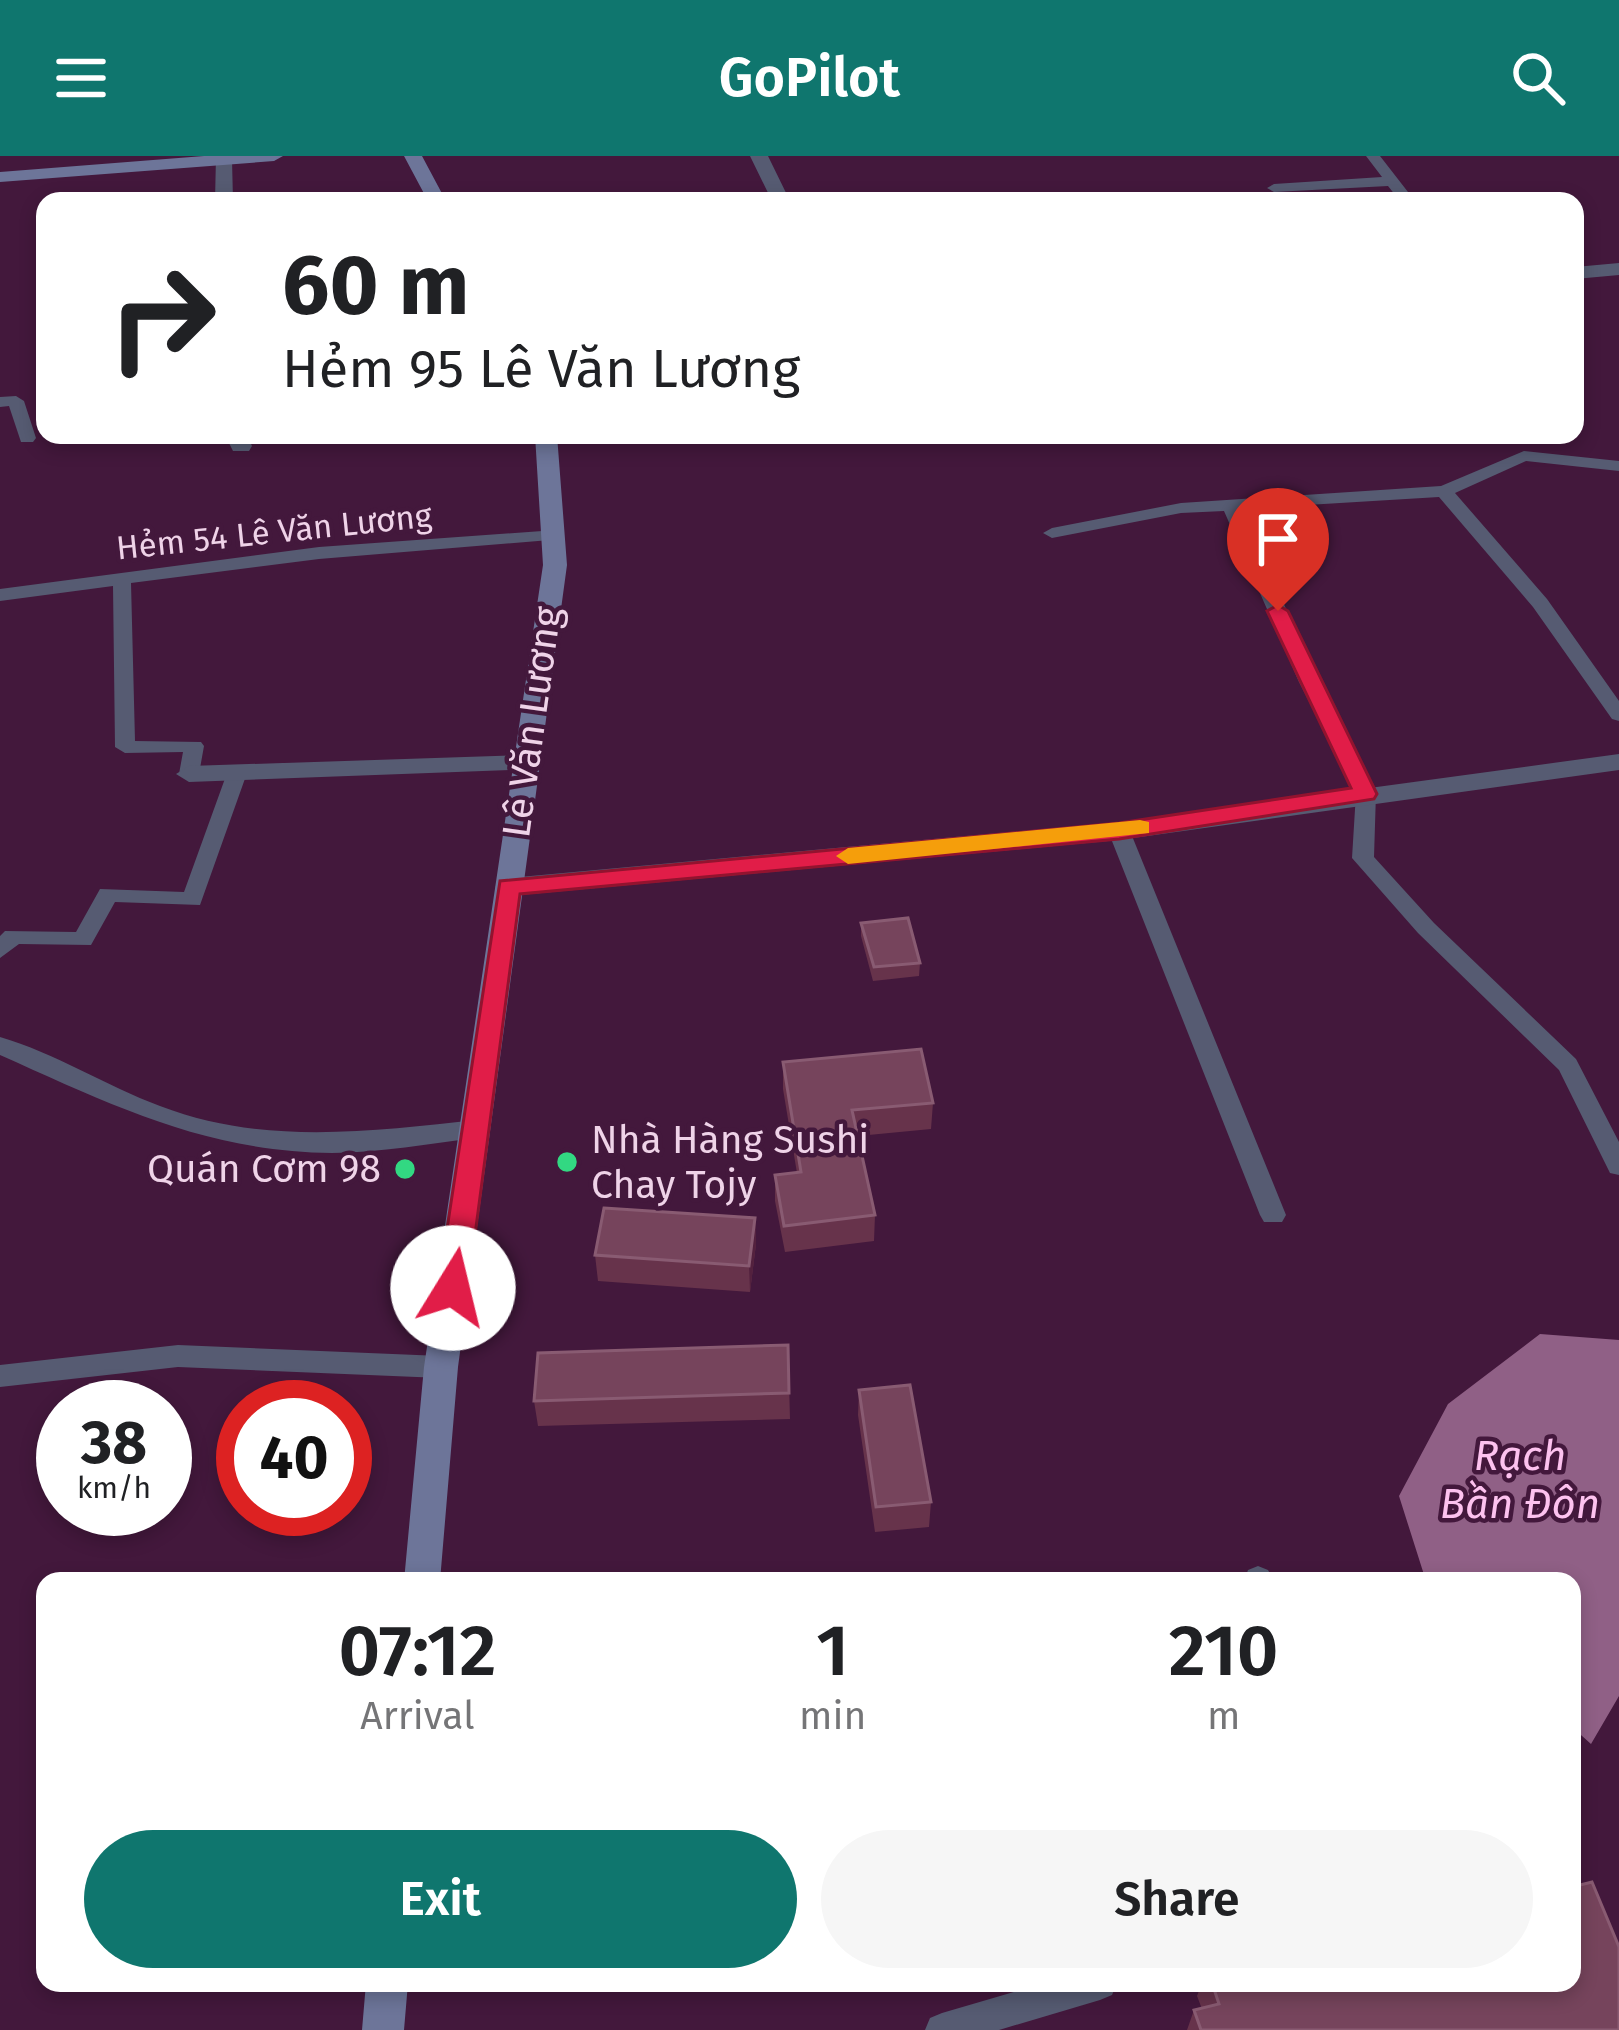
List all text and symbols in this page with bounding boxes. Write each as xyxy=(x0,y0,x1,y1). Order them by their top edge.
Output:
icon: menu xyxy=(48,45,114,111)
icon: search xyxy=(1505,45,1571,111)
text: GoPilot xyxy=(719,46,900,110)
text: 60 m xyxy=(282,235,469,336)
icon: right xyxy=(84,240,240,396)
text: Hẻm 95 Lê Văn Lương xyxy=(282,337,800,401)
pin xyxy=(1227,488,1329,611)
street label: Hẻm 54 Lê Văn Lương xyxy=(114,495,435,568)
icon: arrive xyxy=(1245,506,1311,572)
street label: Lê Văn Lương xyxy=(493,603,571,840)
place label: Nhà Hàng Sushi Chay Tojy xyxy=(591,1117,869,1208)
place label: Quán Cơm 98 xyxy=(147,1146,381,1192)
marker: Nhà Hàng Sushi Chay Tojy xyxy=(554,1149,580,1175)
marker: Quán Cơm 98 xyxy=(392,1156,418,1182)
position arrow xyxy=(390,1225,516,1351)
speed limit sign: 40 xyxy=(216,1380,372,1536)
text: 38 xyxy=(81,1407,147,1479)
water label: Rạch Bần Đôn xyxy=(1440,1431,1600,1529)
text: km/h xyxy=(77,1470,151,1506)
text: 07:12 xyxy=(339,1608,496,1694)
text: 1 xyxy=(816,1608,849,1694)
text: 210 xyxy=(1169,1608,1278,1694)
text: Arrival xyxy=(360,1693,475,1739)
text: min xyxy=(799,1693,866,1739)
text: m xyxy=(1207,1693,1240,1739)
button: Exit xyxy=(84,1830,797,1968)
button: Share xyxy=(821,1830,1533,1968)

